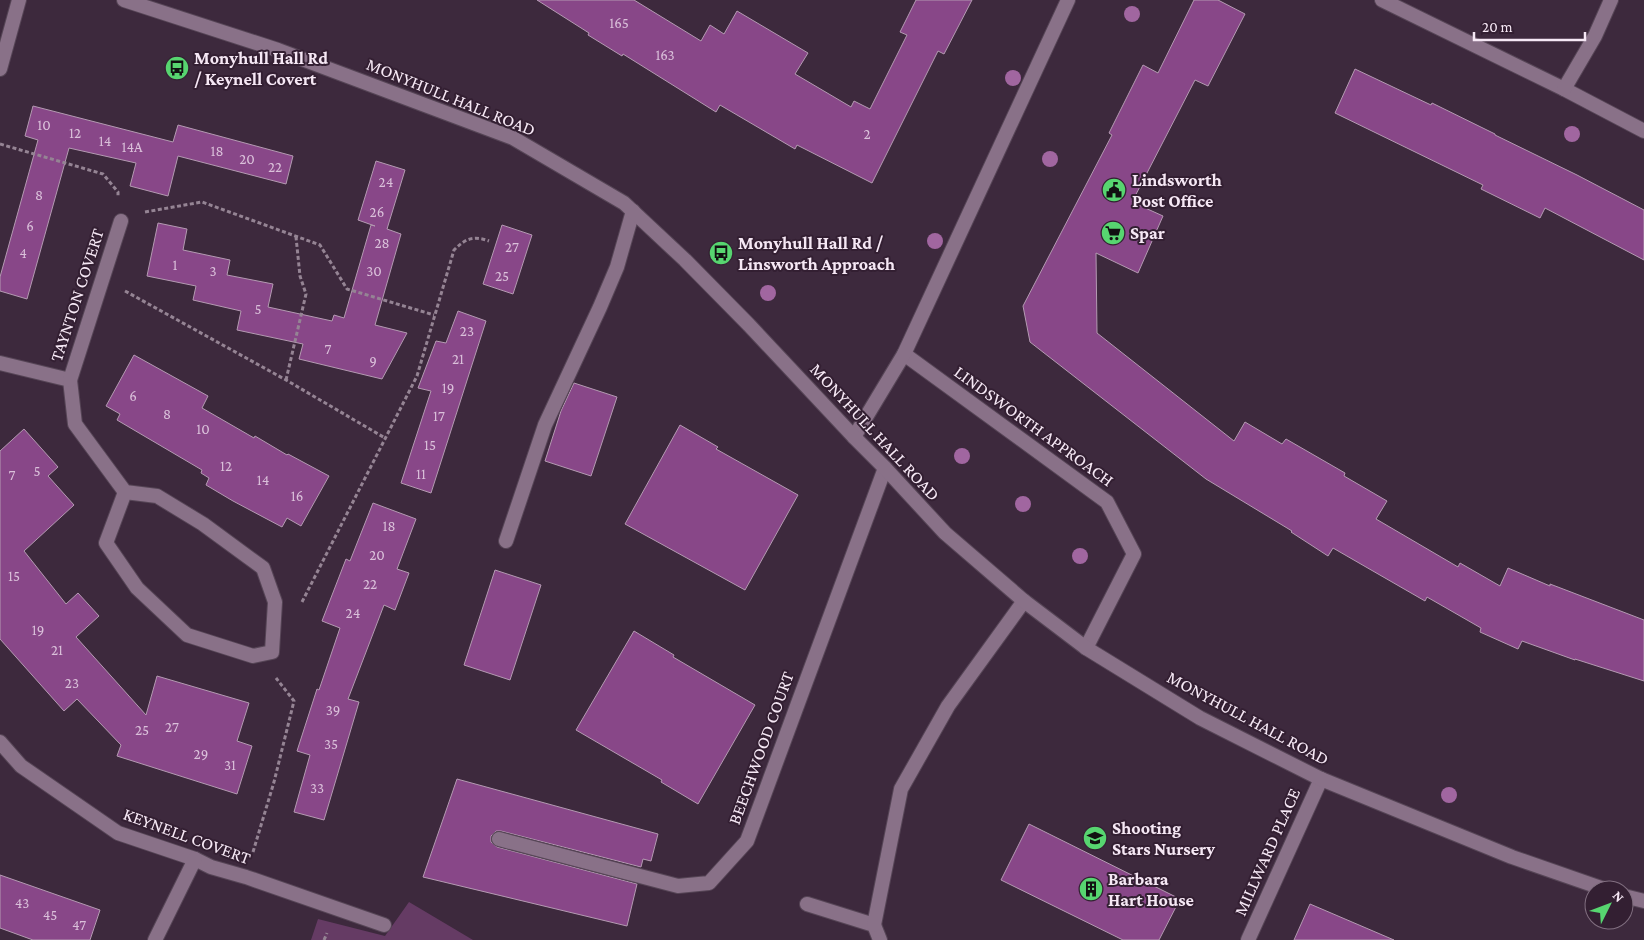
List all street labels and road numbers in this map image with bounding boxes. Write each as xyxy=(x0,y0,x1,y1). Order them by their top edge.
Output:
street label: MONYHULL HALL ROAD xyxy=(364,54,538,140)
street label: TAYNTON COVERT xyxy=(46,226,108,364)
street label: MONYHULL HALL ROAD xyxy=(806,359,944,505)
street label: LINDSWORTH APPROACH xyxy=(950,361,1118,491)
street label: MONYHULL HALL ROAD xyxy=(1164,667,1332,769)
street label: BEECHWOOD COURT xyxy=(724,669,798,827)
street label: MILLWARD PLACE xyxy=(1230,785,1304,919)
street label: KEYNELL COVERT xyxy=(121,804,254,868)

